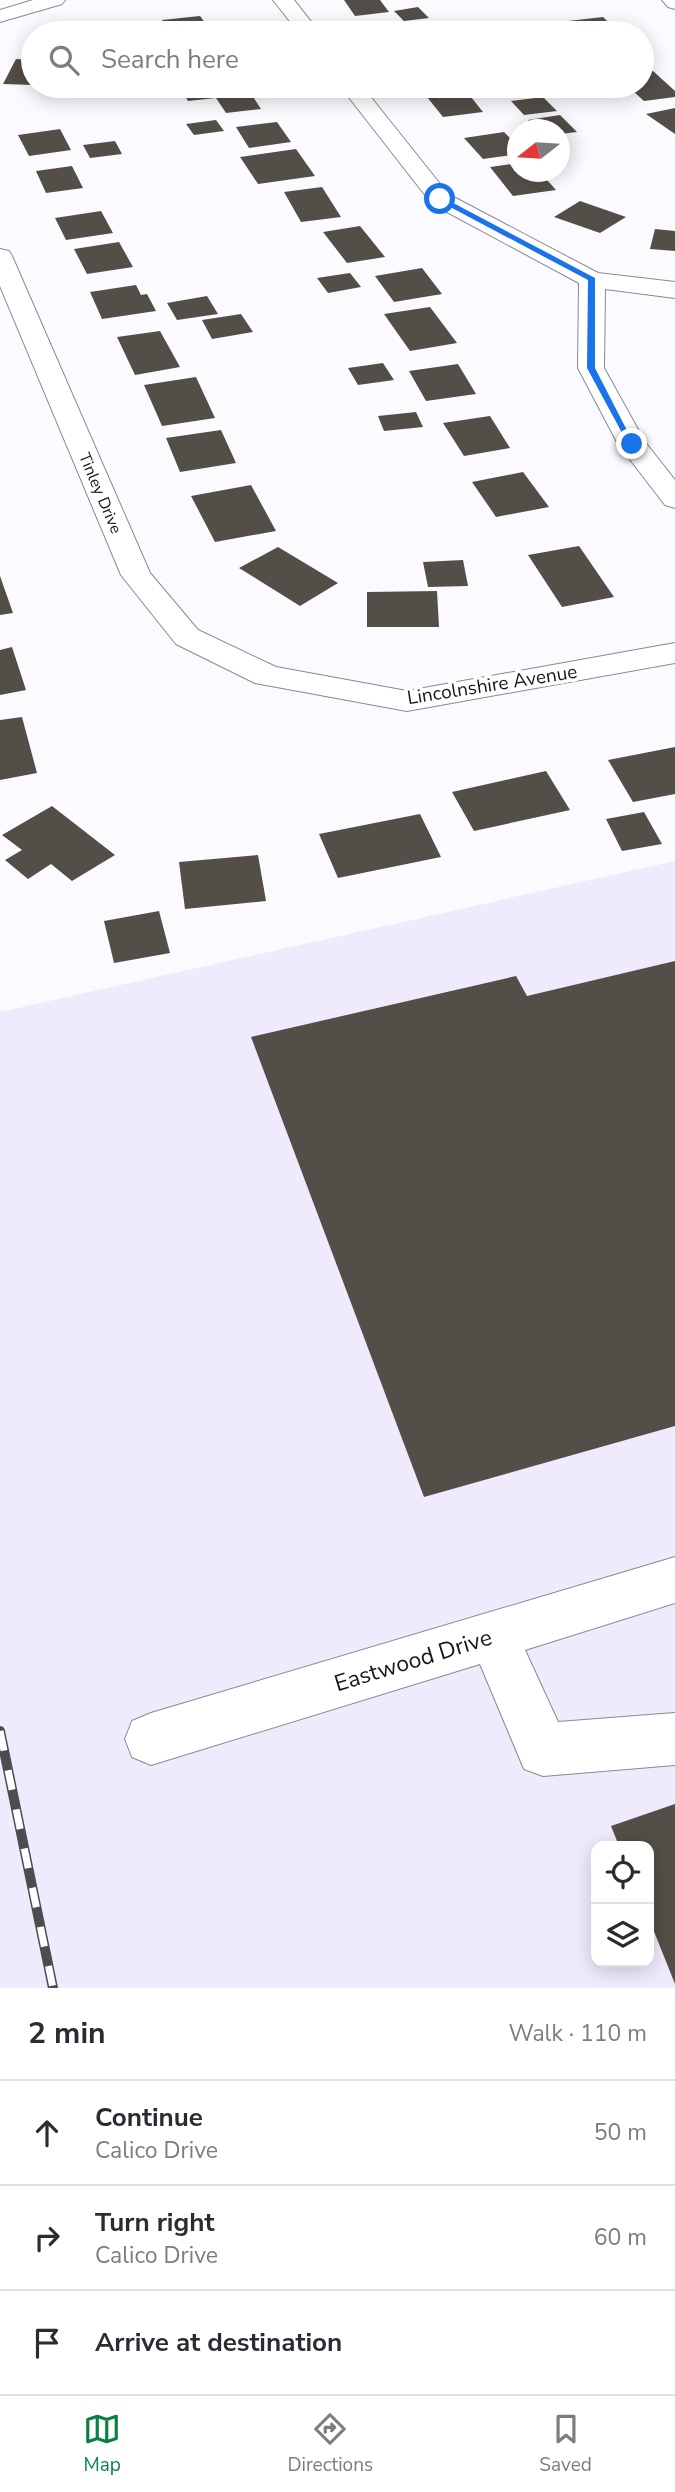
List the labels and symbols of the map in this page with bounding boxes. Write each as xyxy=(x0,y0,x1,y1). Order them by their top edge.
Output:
north arrow xyxy=(507,119,570,182)
route start xyxy=(424,183,455,214)
route end xyxy=(616,428,647,459)
street label: Tinley Drive xyxy=(73,450,127,537)
street label: Lincolnshire Avenue xyxy=(405,659,579,711)
street label: Eastwood Drive xyxy=(331,1622,496,1699)

